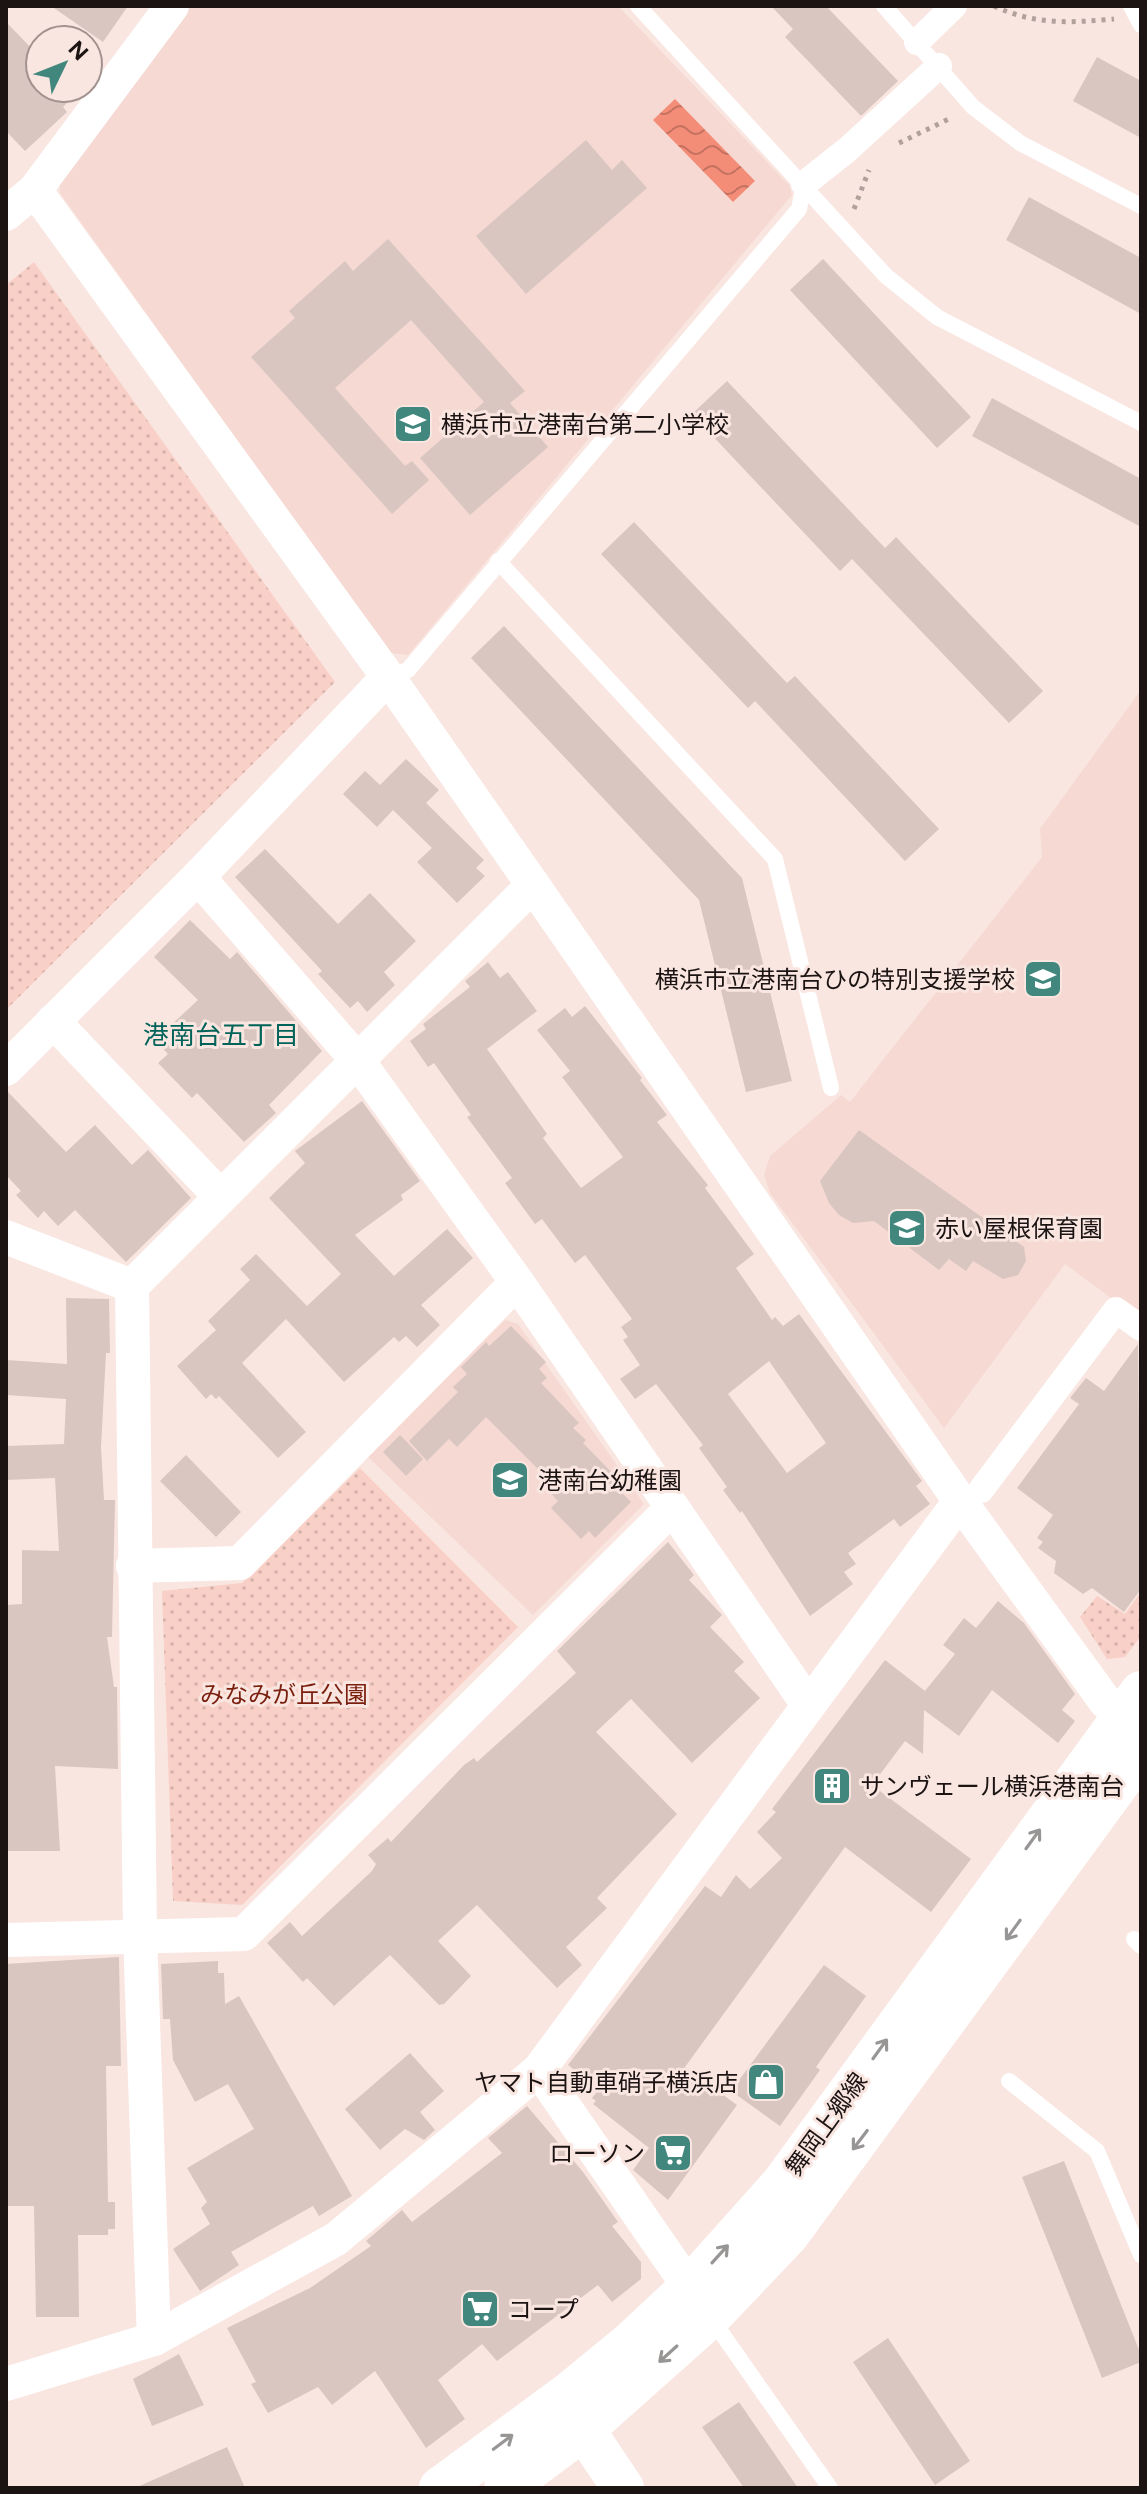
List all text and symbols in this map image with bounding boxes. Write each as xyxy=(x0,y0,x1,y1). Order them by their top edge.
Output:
north arrow xyxy=(24,24,104,104)
text: N xyxy=(63,35,94,66)
school or university icon: 横浜市立港南台第二小学校 xyxy=(392,403,434,445)
place label: 横浜市立港南台第二小学校 xyxy=(441,410,729,439)
school or university icon: 横浜市立港南台ひの特別支援学校 xyxy=(1022,958,1064,1000)
place label: 横浜市立港南台ひの特別支援学校 xyxy=(655,965,1015,994)
district label: 港南台五丁目 xyxy=(143,1019,299,1051)
school or university icon: 赤い屋根保育園 xyxy=(886,1207,928,1249)
place label: 赤い屋根保育園 xyxy=(935,1214,1103,1243)
school or university icon: 港南台幼稚園 xyxy=(489,1459,531,1501)
place label: 港南台幼稚園 xyxy=(538,1466,682,1495)
park label: みなみが丘公園 xyxy=(200,1680,368,1709)
building icon: サンヴェール横浜港南台 xyxy=(811,1765,853,1807)
place label: サンヴェール横浜港南台 xyxy=(860,1772,1124,1801)
one-way arrow xyxy=(1025,1829,1041,1851)
one-way arrow xyxy=(1005,1918,1021,1940)
one-way arrow xyxy=(872,2039,888,2061)
shop icon: ヤマト自動車硝子横浜店 xyxy=(745,2061,787,2103)
street label: 舞岡上郷線 xyxy=(779,2067,873,2181)
place label: ヤマト自動車硝子横浜店 xyxy=(474,2068,738,2097)
one-way arrow xyxy=(851,2129,868,2150)
supermarket icon: ローソン xyxy=(652,2132,694,2174)
place label: ローソン xyxy=(549,2139,645,2168)
one-way arrow xyxy=(710,2244,728,2264)
supermarket icon: コープ xyxy=(459,2288,501,2330)
place label: コープ xyxy=(508,2295,579,2324)
one-way arrow xyxy=(659,2345,679,2363)
one-way arrow xyxy=(492,2434,513,2451)

